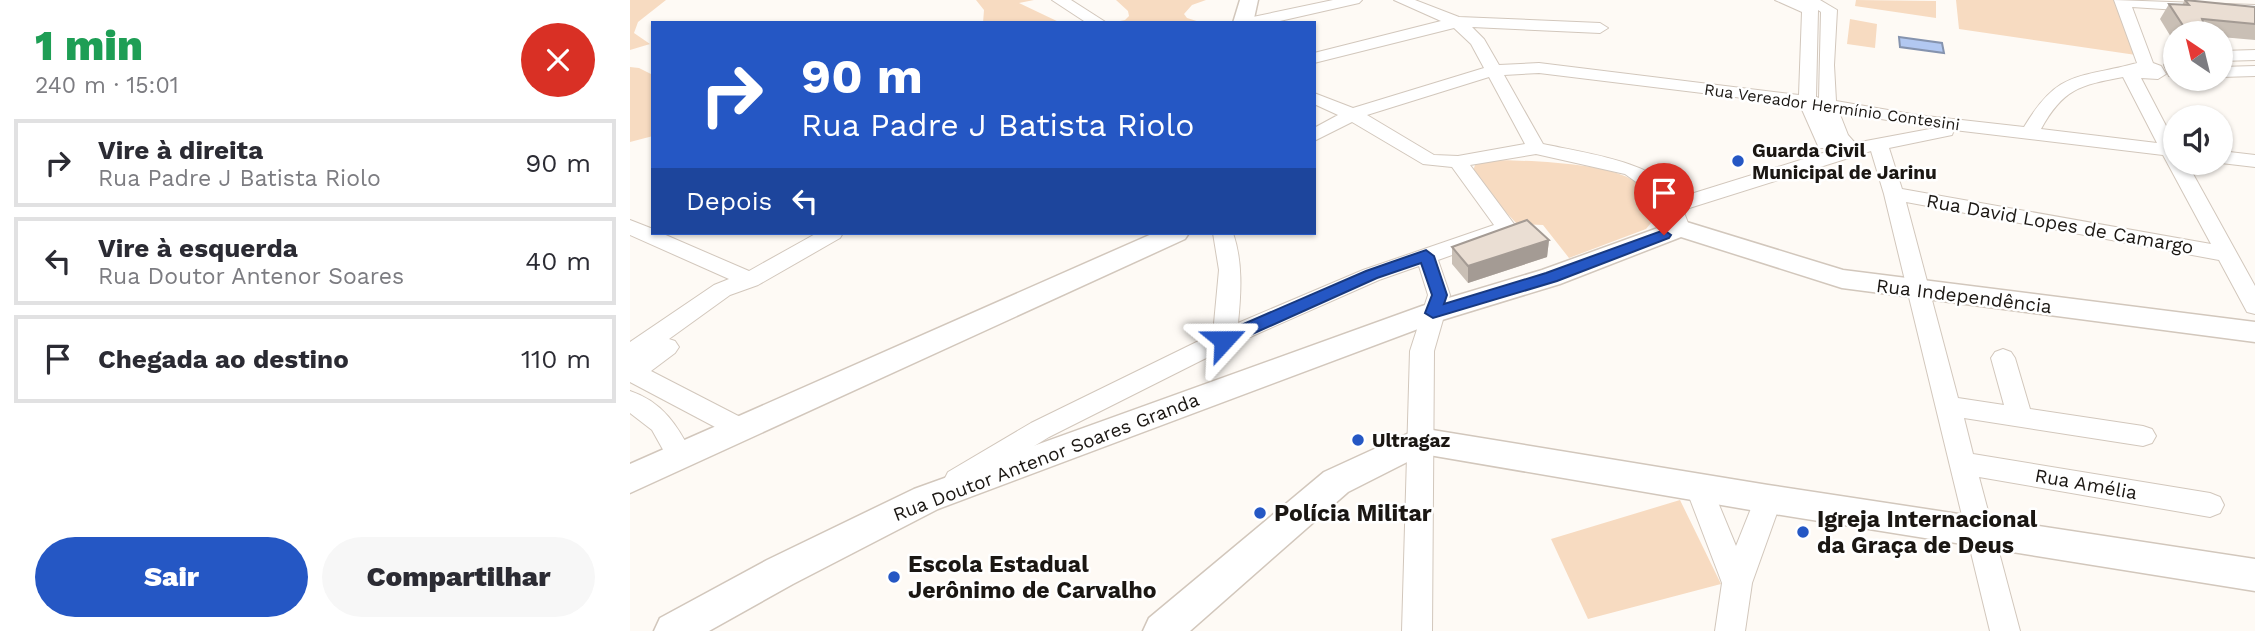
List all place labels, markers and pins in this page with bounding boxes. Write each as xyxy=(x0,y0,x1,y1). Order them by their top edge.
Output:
place label: Guarda Civil Municipal de Jarinu xyxy=(1752,139,1937,184)
marker: Guarda Civil Municipal de Jarinu xyxy=(1730,153,1746,169)
pin xyxy=(1634,163,1694,235)
place label: Ultragaz xyxy=(1372,429,1450,452)
marker: Ultragaz xyxy=(1350,432,1366,448)
place label: Polícia Militar xyxy=(1274,500,1432,527)
marker: Polícia Militar xyxy=(1252,505,1268,521)
place label: Igreja Internacional da Graça de Deus xyxy=(1817,506,2038,559)
marker: Igreja Internacional da Graça de Deus xyxy=(1795,524,1811,540)
place label: Escola Estadual Jerônimo de Carvalho xyxy=(908,551,1157,604)
marker: Escola Estadual Jerônimo de Carvalho xyxy=(886,569,902,585)

